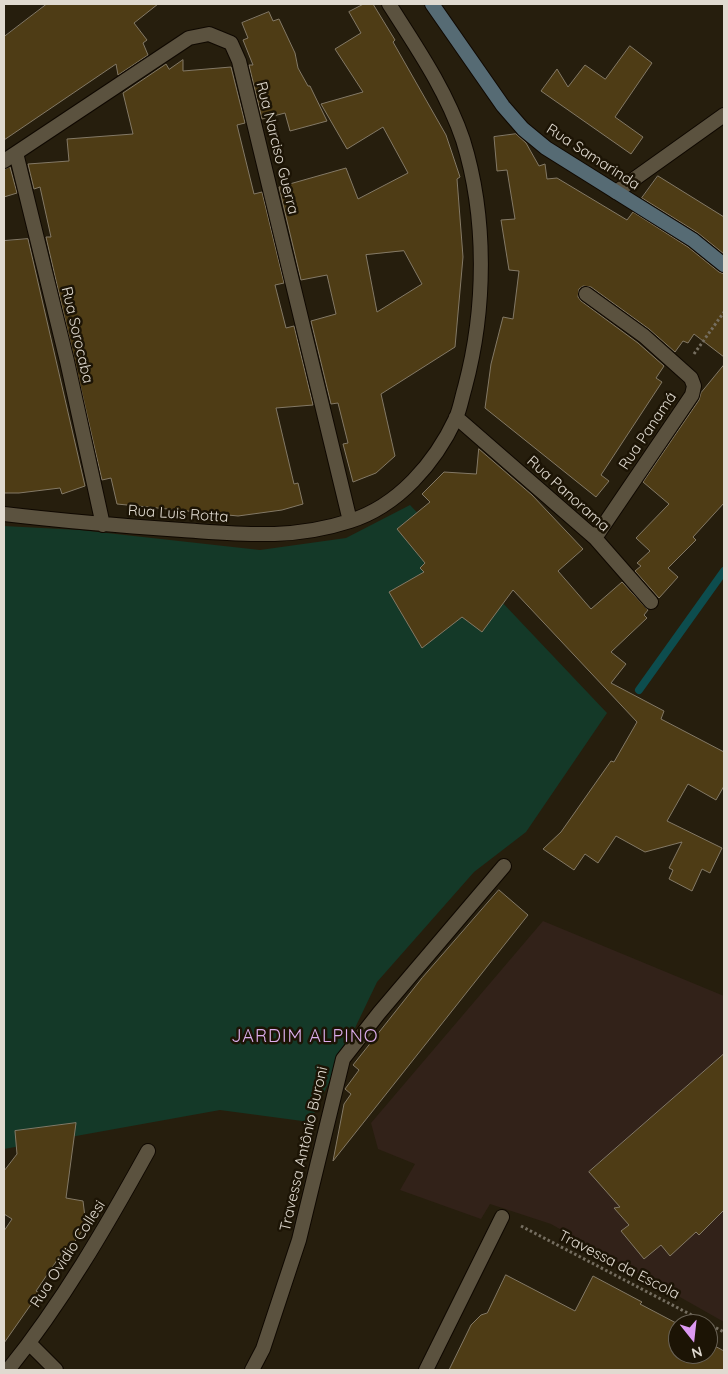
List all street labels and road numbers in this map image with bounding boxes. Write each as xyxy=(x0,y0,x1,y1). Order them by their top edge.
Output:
street label: Rua Narciso Guerra xyxy=(252,80,302,216)
street label: Rua Samarinda xyxy=(543,120,643,194)
street label: Rua Sorocaba xyxy=(57,285,97,385)
street label: Rua Panamá xyxy=(615,389,681,473)
street label: Rua Panorama xyxy=(523,452,613,536)
street label: Rua Luis Rotta xyxy=(127,502,229,526)
street label: Travessa Antônio Buroni xyxy=(276,1065,332,1233)
street label: Rua Ovidio Collesi xyxy=(27,1197,109,1311)
street label: Travessa da Escola xyxy=(555,1227,683,1303)

